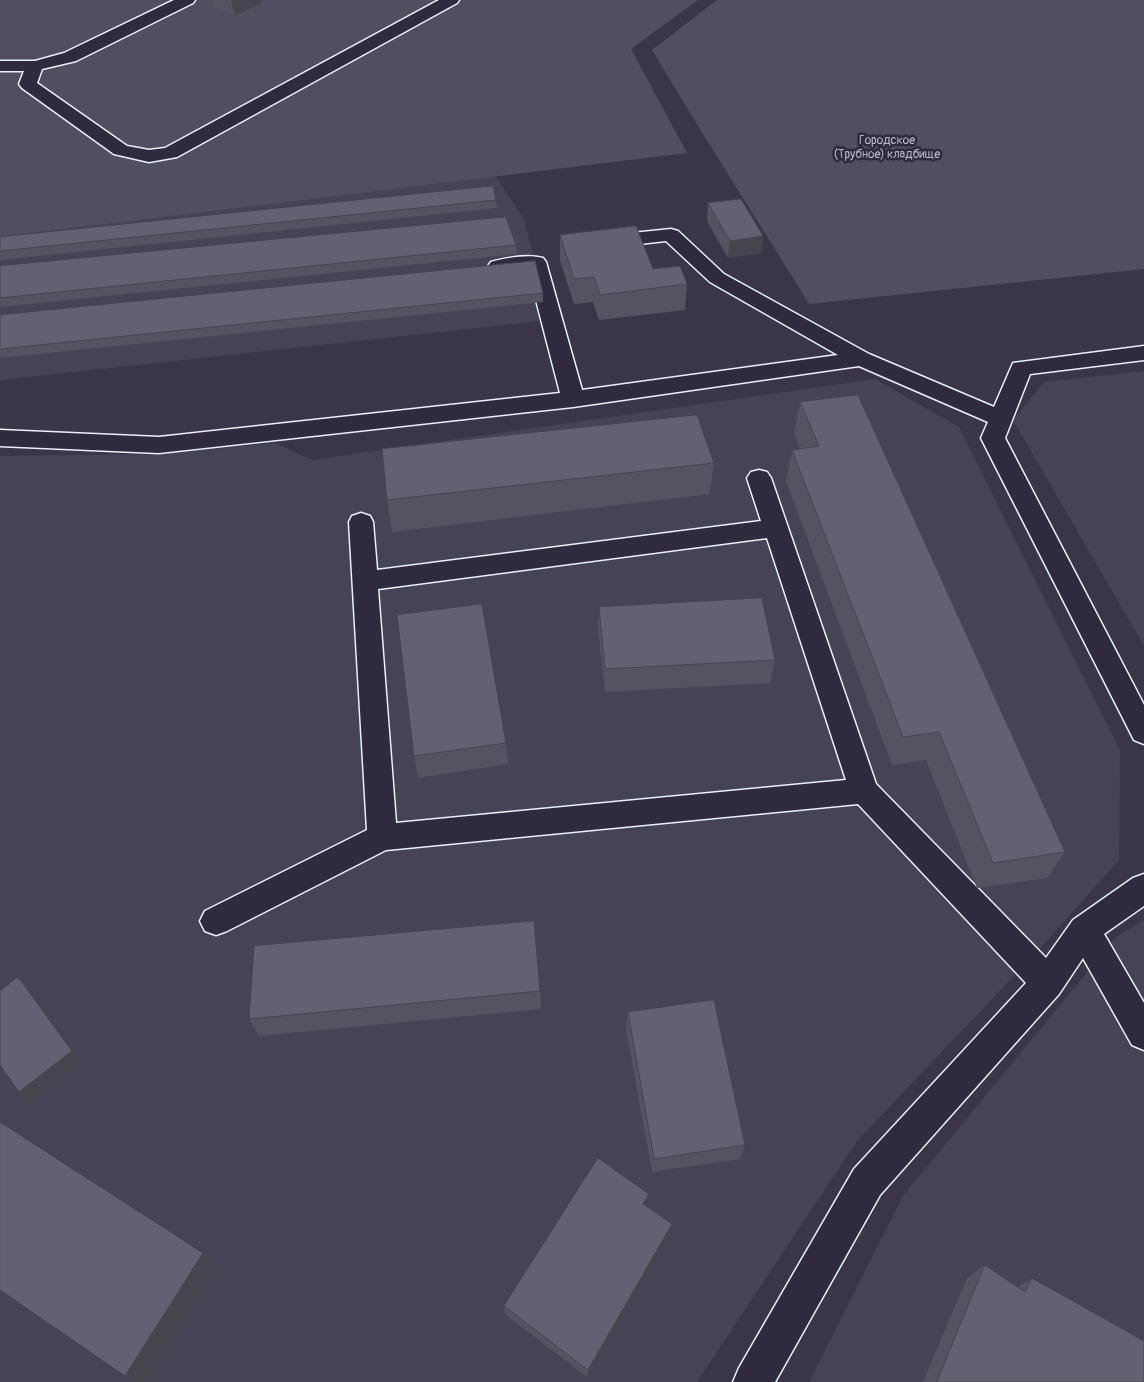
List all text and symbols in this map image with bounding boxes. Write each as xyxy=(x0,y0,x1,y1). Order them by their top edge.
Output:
park label: Городское (Трубное) кладбище xyxy=(834,134,940,162)

